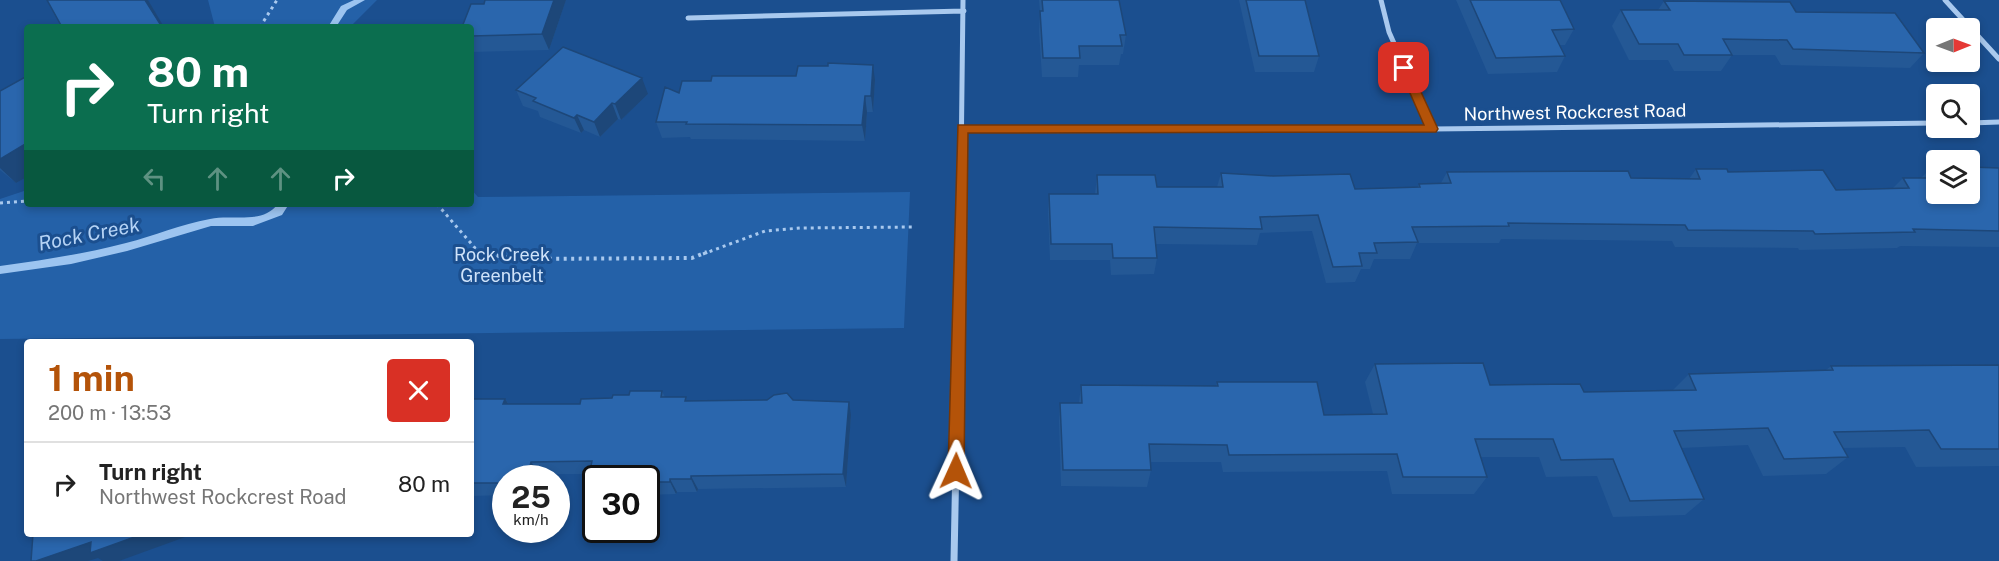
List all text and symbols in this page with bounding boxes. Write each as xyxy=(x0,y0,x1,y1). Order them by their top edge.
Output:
north arrow xyxy=(1926,18,1980,72)
map controls xyxy=(1926,18,1980,204)
pin xyxy=(1378,42,1429,93)
text: 80 m xyxy=(147,47,249,96)
icon: right xyxy=(48,48,126,126)
icon: arrive xyxy=(1387,51,1420,84)
button: search xyxy=(1926,84,1980,138)
text: Turn right xyxy=(147,97,270,129)
street label: Northwest Rockcrest Road xyxy=(1463,100,1687,124)
button: layers xyxy=(1926,150,1980,204)
icon: left xyxy=(138,162,171,195)
icon: ahead xyxy=(201,162,234,195)
icon: ahead xyxy=(264,162,297,195)
icon: right xyxy=(327,162,360,195)
water label: Rock Creek xyxy=(36,212,142,256)
park label: Rock Creek Greenbelt xyxy=(454,244,550,286)
text: 1 min xyxy=(48,357,135,399)
button: close xyxy=(387,359,450,422)
text: 200 m · 13:53 xyxy=(48,401,171,425)
position arrow xyxy=(924,439,988,503)
text: Turn right xyxy=(99,459,202,485)
speed limit sign: 30 xyxy=(582,465,660,543)
icon: right xyxy=(48,468,81,501)
text: 80 m xyxy=(398,471,450,497)
text: 25 xyxy=(511,479,551,515)
text: Northwest Rockcrest Road xyxy=(99,485,347,509)
text: km/h xyxy=(513,511,549,528)

